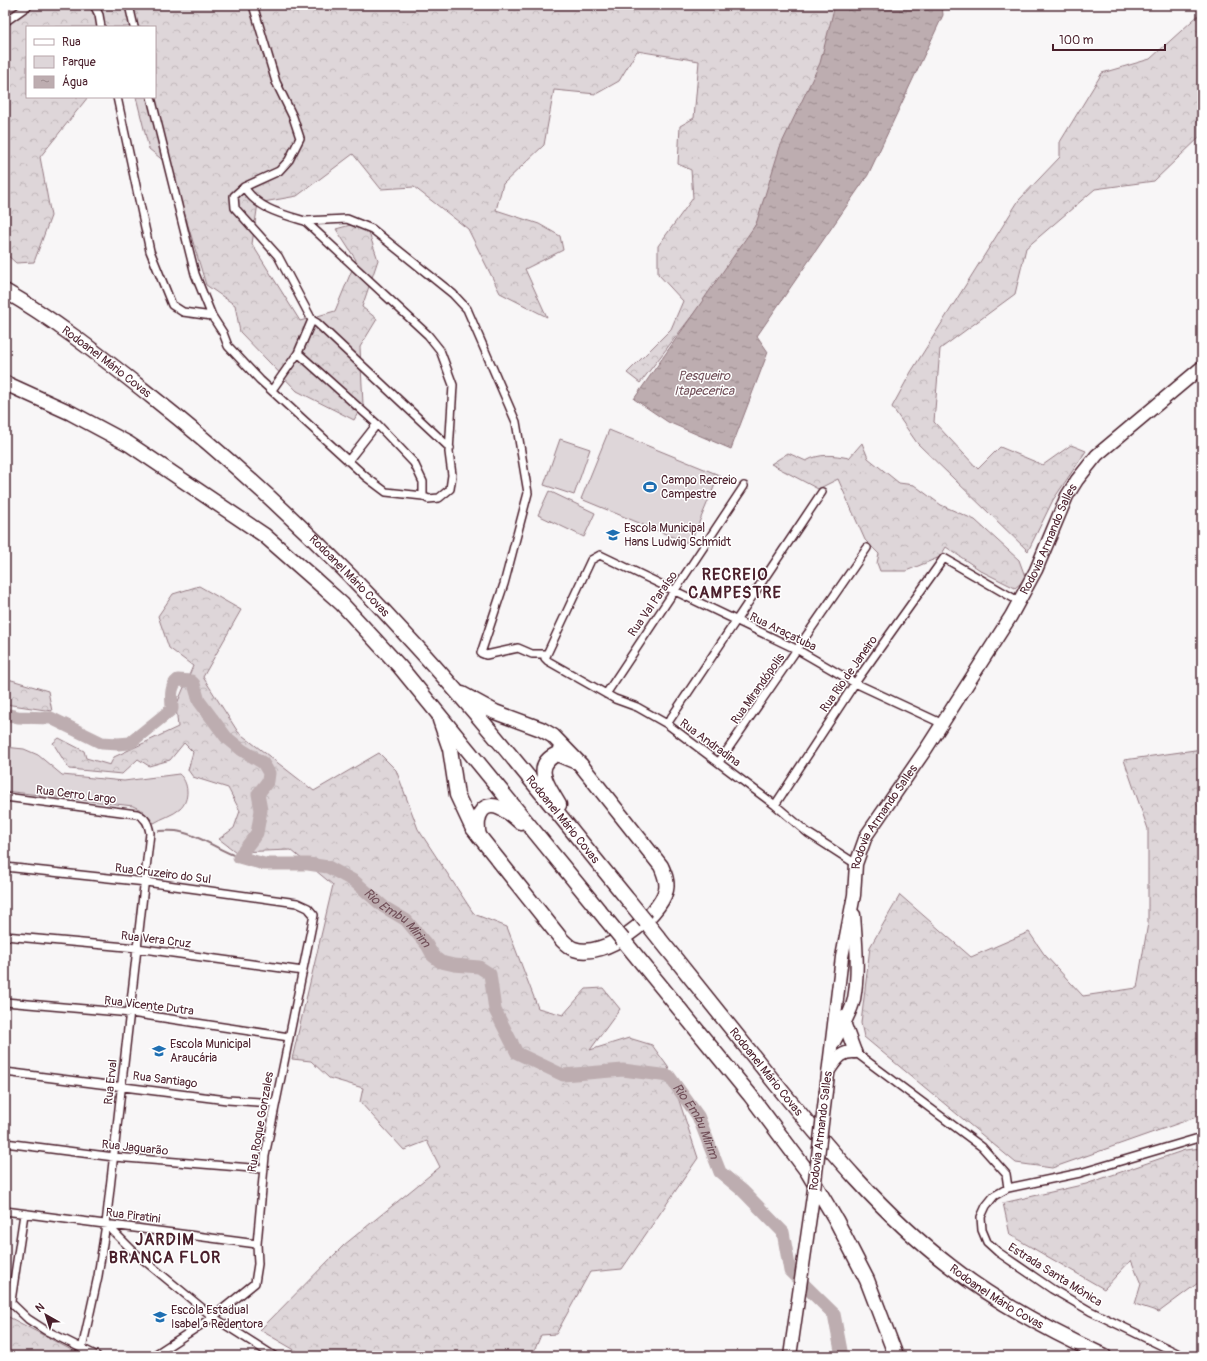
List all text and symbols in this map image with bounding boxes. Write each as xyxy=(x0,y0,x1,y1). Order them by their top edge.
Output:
legend xyxy=(26,26,156,98)
scale bar xyxy=(1053,26,1165,52)
text: 100 m xyxy=(1059,33,1094,48)
text: Rua xyxy=(62,35,81,50)
text: Parque xyxy=(62,55,96,70)
text: Água xyxy=(62,74,88,90)
street label: Rodoanel Mário Covas xyxy=(59,323,155,401)
water label: Pesqueiro Itapecerica xyxy=(674,368,735,399)
place label: Campo Recreio Campestre xyxy=(661,473,737,502)
sports icon: Campo Recreio Campestre xyxy=(642,479,658,495)
street label: Rodovia Armando Salles xyxy=(1017,480,1081,597)
place label: Escola Municipal Hans Ludwig Schmidt xyxy=(624,521,731,550)
school or university icon: Escola Municipal Hans Ludwig Schmidt xyxy=(605,527,621,543)
street label: Rodoanel Mário Covas xyxy=(306,532,393,620)
district label: RECREIO CAMPESTRE xyxy=(688,565,782,603)
street label: Rua Val Paraíso xyxy=(625,568,681,639)
street label: Rua Araçatuba xyxy=(747,609,819,655)
street label: Rua Rio de Janeiro xyxy=(817,632,881,715)
street label: Rua Mirandópolis xyxy=(728,650,788,727)
street label: Rua Andradina xyxy=(677,716,744,770)
street label: Rodovia Armando Salles xyxy=(848,761,921,870)
street label: Rodoanel Mário Covas xyxy=(523,772,603,867)
street label: Rua Cerro Largo xyxy=(35,783,118,807)
street label: Rua Cruzeiro do Sul xyxy=(114,861,212,887)
water label: Rio Embu Mirim xyxy=(360,885,435,952)
street label: Rua Vera Cruz xyxy=(120,928,192,952)
street label: Rua Vicente Dutra xyxy=(103,993,195,1019)
street label: Rodoanel Mário Covas xyxy=(726,1025,807,1119)
place label: Escola Municipal Araucária xyxy=(170,1037,251,1066)
school or university icon: Escola Municipal Araucária xyxy=(151,1043,167,1059)
street label: Rua Erval xyxy=(101,1058,121,1105)
street label: Rua Santiago xyxy=(132,1069,199,1091)
street label: Rua Roque Gonzales xyxy=(245,1070,277,1173)
street label: Rodovia Armando Salles xyxy=(806,1070,836,1192)
water label: Rio Embu Mirim xyxy=(669,1080,723,1163)
street label: Rua Jaguarão xyxy=(101,1137,170,1159)
street label: Rua Piratini xyxy=(105,1205,161,1227)
district label: JARDIM BRANCA FLOR xyxy=(109,1230,221,1268)
street label: Estrada Santa Mônica xyxy=(1005,1240,1105,1310)
street label: Rodoanel Mário Covas xyxy=(947,1261,1047,1333)
north arrow xyxy=(26,1295,66,1335)
text: N xyxy=(33,1300,47,1315)
place label: Escola Estadual Isabel a Redentora xyxy=(171,1303,264,1332)
school or university icon: Escola Estadual Isabel a Redentora xyxy=(152,1309,168,1325)

